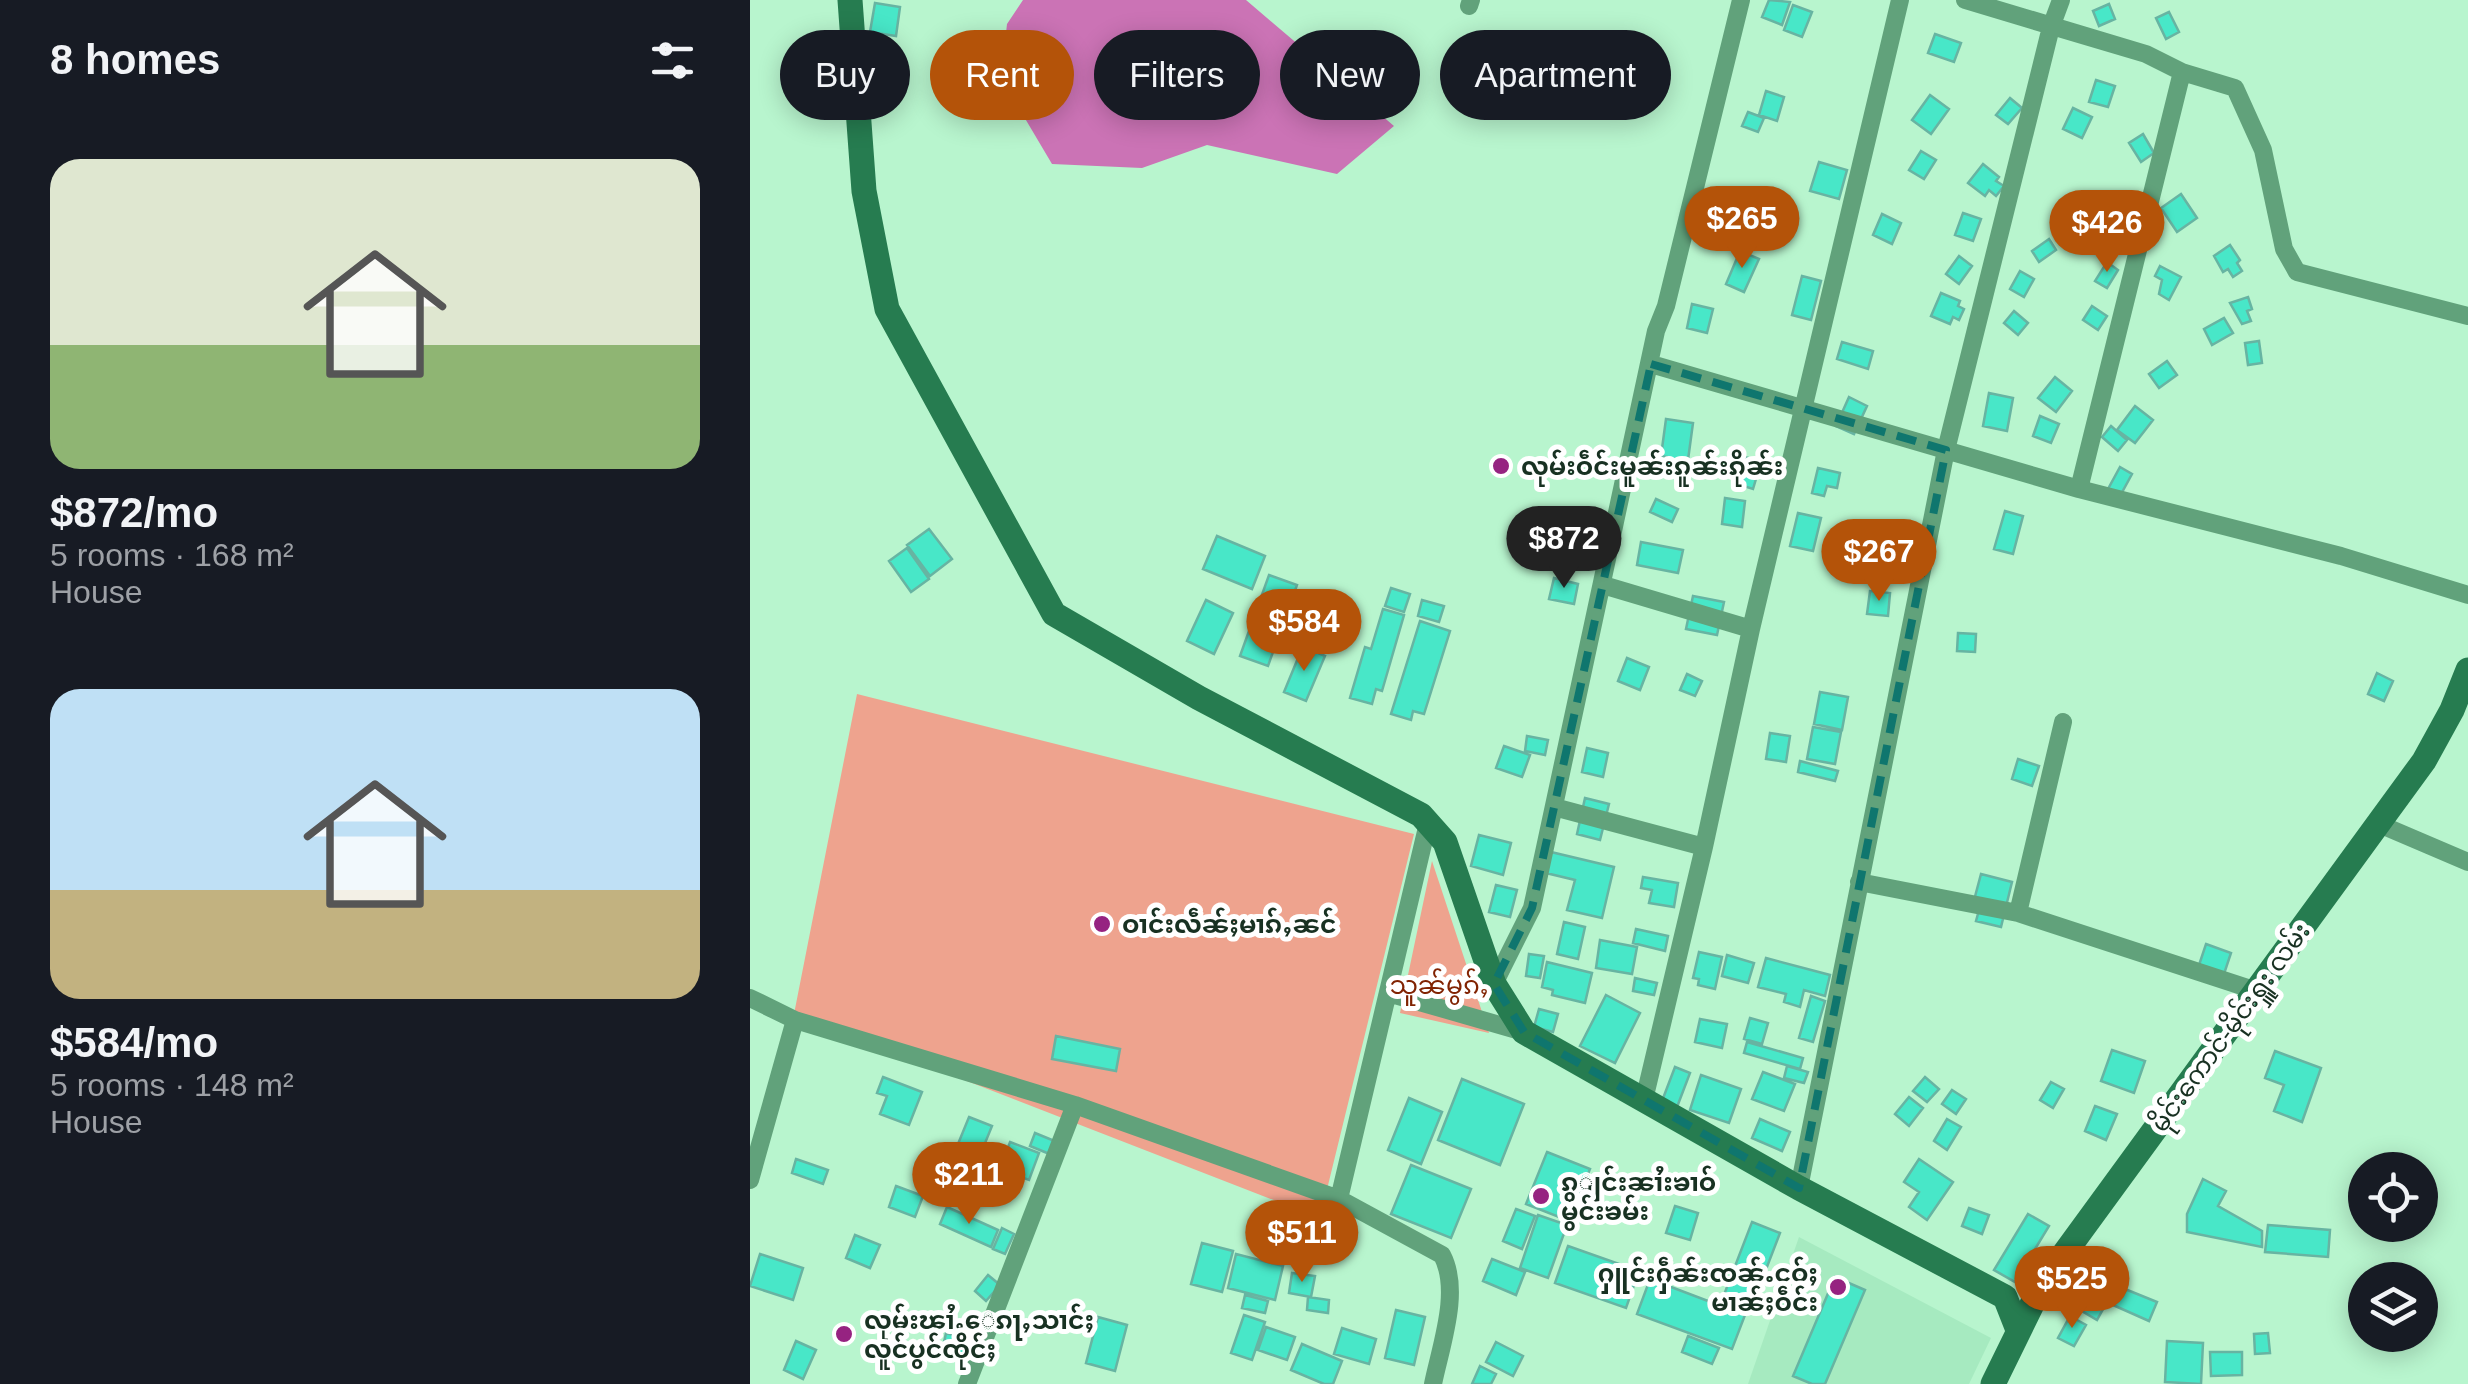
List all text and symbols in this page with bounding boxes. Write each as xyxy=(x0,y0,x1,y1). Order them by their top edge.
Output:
chip: Buy xyxy=(780,30,910,120)
chip: Rent xyxy=(930,30,1074,120)
chip: Filters xyxy=(1094,30,1260,120)
chip: New xyxy=(1280,30,1420,120)
chip: Apartment xyxy=(1440,30,1671,120)
icon: filters xyxy=(645,33,700,88)
text: 8 homes xyxy=(50,36,220,83)
pin: $265 xyxy=(1683,186,1801,271)
pin: $426 xyxy=(2048,190,2166,275)
text: $265 xyxy=(1706,200,1778,236)
text: $426 xyxy=(2071,204,2143,240)
icon: home xyxy=(285,224,465,404)
place label: လုမ်းဝဵင်းမူၼ်းၵူၼ်းၵိုၼ်း xyxy=(1521,449,1783,487)
marker: လုမ်းဝဵင်းမူၼ်းၵူၼ်းၵိုၼ်း xyxy=(1490,455,1512,477)
text: $872/mo xyxy=(50,489,218,536)
pin: $872 xyxy=(1505,506,1623,591)
pin: $267 xyxy=(1820,519,1938,604)
text: $872 xyxy=(1528,520,1600,556)
text: $267 xyxy=(1843,533,1915,569)
text: 5 rooms · 168 m² xyxy=(50,537,294,573)
text: House xyxy=(50,574,143,610)
pin: $584 xyxy=(1245,589,1363,674)
text: $584 xyxy=(1268,603,1340,639)
icon: home xyxy=(285,754,465,934)
place label: ဝၢင်းလဵၼ်ႈမၢၵ်ႇၼင် xyxy=(1122,907,1337,938)
marker: ဝၢင်းလဵၼ်ႈမၢၵ်ႇၼင် xyxy=(1091,913,1113,935)
street label: မိုင်းကောင်-မိုင်းရှူး လမ်း xyxy=(2142,915,2321,1141)
park label: သူၼ်မွၵ်ႇ xyxy=(1390,968,1488,1006)
text: $584/mo xyxy=(50,1019,218,1066)
text: 5 rooms · 148 m² xyxy=(50,1067,294,1103)
text: House xyxy=(50,1104,143,1140)
pin: $211 xyxy=(910,1142,1028,1227)
map controls xyxy=(2348,1152,2438,1352)
button: locate xyxy=(2348,1152,2438,1242)
text: $211 xyxy=(934,1156,1004,1192)
place label: ၵွျင်းၼၢႆးၶၢဝ် မွင်းၶမ်း xyxy=(1561,1165,1716,1231)
marker: ၵွျင်းၼၢႆးၶၢဝ် မွင်းၶမ်း xyxy=(1530,1185,1552,1207)
pin: $511 xyxy=(1243,1200,1361,1285)
text: $511 xyxy=(1267,1214,1337,1250)
pin: $525 xyxy=(2013,1246,2131,1331)
place label: ႁူင်းႁဵၼ်းၸၼ်ႉငဝ်ႈ မၢၼ်ႈဝဵင်း xyxy=(1598,1256,1818,1316)
text: $525 xyxy=(2036,1260,2108,1296)
button: layers xyxy=(2348,1262,2438,1352)
marker: ႁူင်းႁဵၼ်းၸၼ်ႉငဝ်ႈ မၢၼ်ႈဝဵင်း xyxy=(1827,1276,1849,1298)
place label: လုမ်းၽၢႆႇေၵႃႇသၢင်ႈ လူင်ပွင်ၸိုင်ႈ xyxy=(864,1303,1094,1370)
marker: လုမ်းၽၢႆႇေၵႃႇသၢင်ႈ လူင်ပွင်ၸိုင်ႈ xyxy=(833,1323,855,1345)

